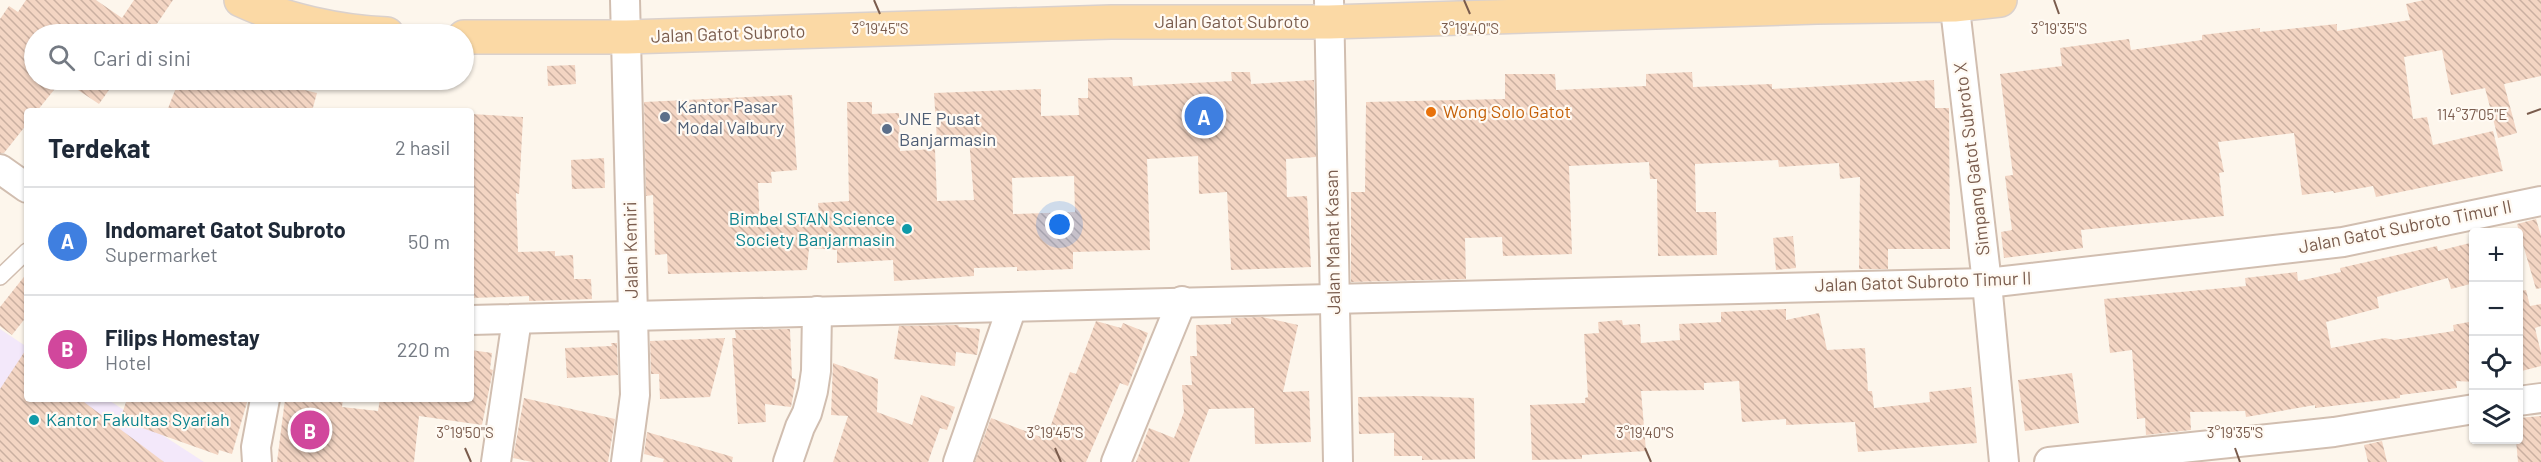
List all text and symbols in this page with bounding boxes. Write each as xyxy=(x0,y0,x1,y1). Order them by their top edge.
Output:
street label: Jalan Gatot Subroto xyxy=(1155,10,1309,32)
street label: Jalan Gatot Subroto xyxy=(650,19,806,47)
text: 3°19'45"S xyxy=(851,19,909,37)
text: 3°19'40"S xyxy=(1441,19,1499,37)
text: 3°19'35"S xyxy=(2031,19,2087,37)
search box xyxy=(24,24,474,90)
icon: search xyxy=(45,41,78,74)
text: Cari di sini xyxy=(93,44,191,70)
street label: Simpang Gatot Subroto X xyxy=(1948,61,1994,257)
pin: A xyxy=(1184,94,1224,138)
place label: Kantor Pasar Modal Valbury xyxy=(677,95,784,138)
place label: Wong Solo Gatot xyxy=(1443,100,1571,122)
marker: Wong Solo Gatot xyxy=(1424,105,1438,119)
text: 114°37'05"E xyxy=(2437,105,2507,123)
place label: JNE Pusat Banjarmasin xyxy=(899,107,996,150)
marker: Kantor Pasar Modal Valbury xyxy=(658,110,672,124)
marker: JNE Pusat Banjarmasin xyxy=(880,122,894,136)
text: Terdekat xyxy=(48,132,150,163)
text: 2 hasil xyxy=(395,135,450,159)
street label: Jalan Mahat Kasan xyxy=(1320,169,1344,315)
street label: Jalan Gatot Subroto Timur II xyxy=(2296,195,2513,258)
street label: Jalan Kemiri xyxy=(618,201,642,299)
place label: Bimbel STAN Science Society Banjarmasin xyxy=(729,207,895,250)
your location xyxy=(1045,210,1074,239)
text: Indomaret Gatot Subroto xyxy=(105,216,346,242)
marker: Bimbel STAN Science Society Banjarmasin xyxy=(900,222,914,236)
map controls xyxy=(2469,228,2523,444)
button: + xyxy=(2469,228,2523,282)
text: A xyxy=(61,229,74,253)
text: 50 m xyxy=(408,229,450,253)
text: Supermarket xyxy=(105,242,218,266)
street label: Jalan Gatot Subroto Timur II xyxy=(1814,266,2032,296)
button: − xyxy=(2469,282,2523,336)
text: Filips Homestay xyxy=(105,324,260,350)
button: locate xyxy=(2469,336,2523,390)
text: B xyxy=(61,337,74,361)
text: 220 m xyxy=(397,337,450,361)
text: Hotel xyxy=(105,350,151,374)
button: layers xyxy=(2469,390,2523,444)
place label: Kantor Fakultas Syariah xyxy=(46,408,230,430)
pin: B xyxy=(290,408,330,452)
marker: Kantor Fakultas Syariah xyxy=(27,413,41,427)
text: 3°19'50"S xyxy=(436,423,494,441)
text: 3°19'45"S xyxy=(1026,423,1084,441)
text: 3°19'40"S xyxy=(1616,423,1674,441)
text: 3°19'35"S xyxy=(2207,423,2263,441)

